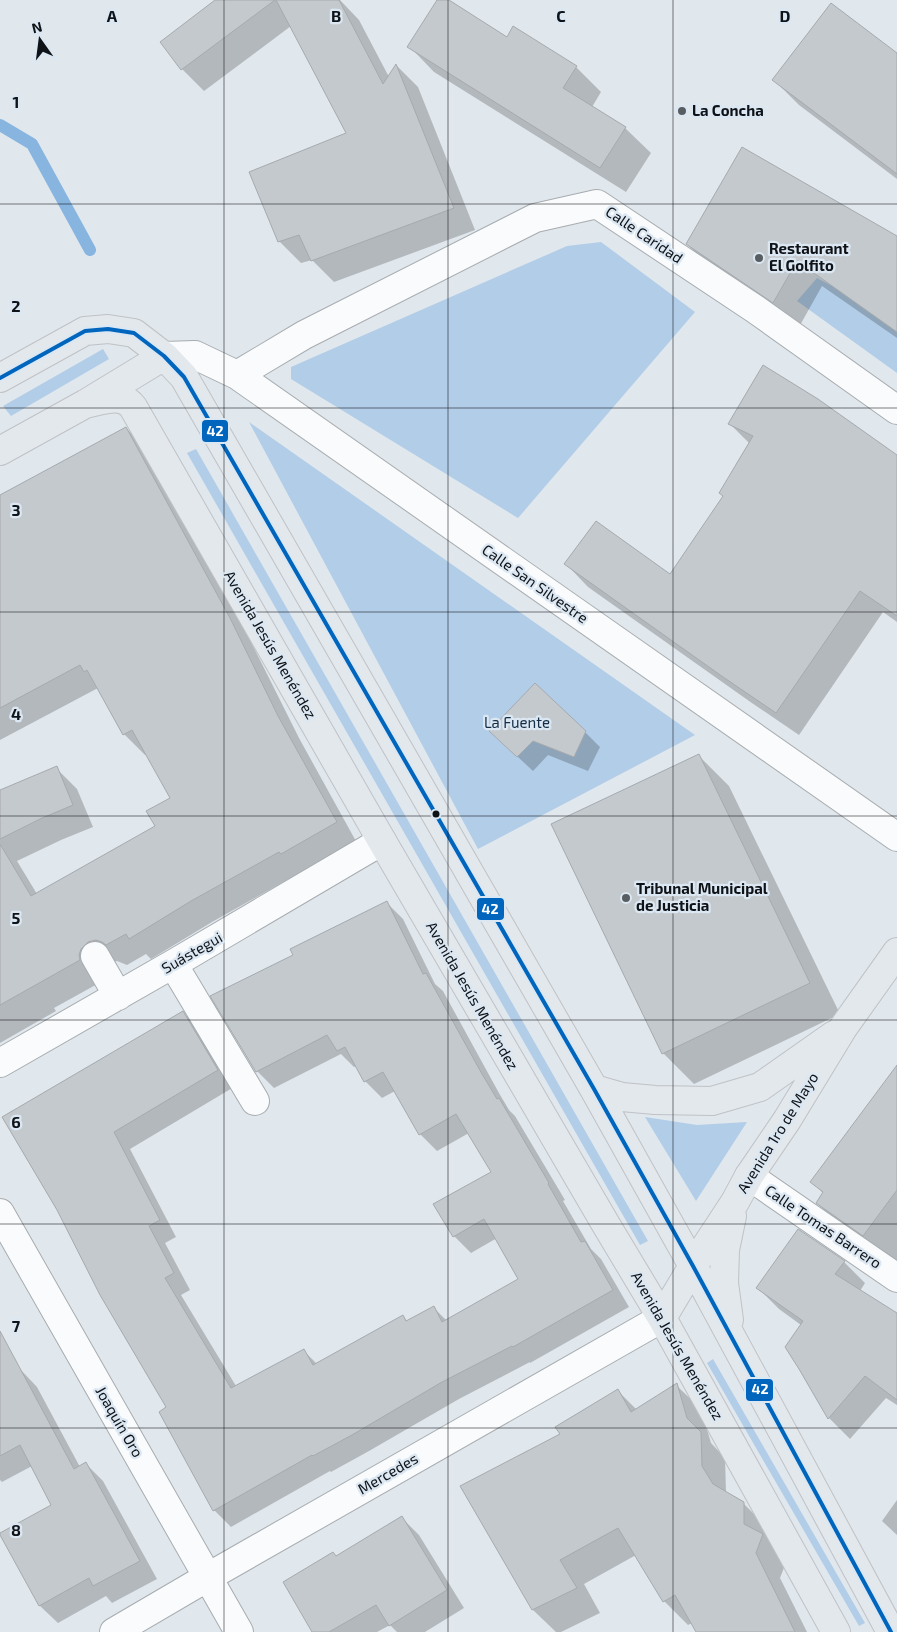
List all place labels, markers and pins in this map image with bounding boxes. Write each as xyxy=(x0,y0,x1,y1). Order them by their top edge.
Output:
place label: La Concha xyxy=(692,101,764,119)
marker: La Concha xyxy=(676,105,688,117)
place label: Restaurant El Golfito xyxy=(769,239,849,274)
marker: Restaurant El Golfito xyxy=(753,252,765,264)
unlabelled marker xyxy=(431,809,441,819)
place label: Tribunal Municipal de Justicia xyxy=(636,879,768,914)
marker: Tribunal Municipal de Justicia xyxy=(620,892,632,904)

